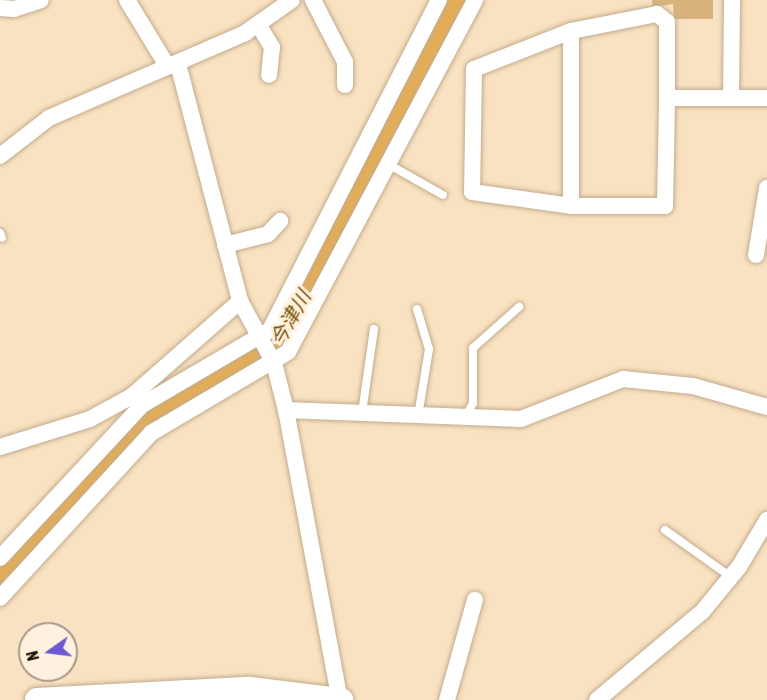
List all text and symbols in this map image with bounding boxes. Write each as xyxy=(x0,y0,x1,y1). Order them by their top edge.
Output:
water label: 今津川 xyxy=(265,286,315,350)
north arrow xyxy=(18,622,78,682)
text: N xyxy=(23,649,42,663)

